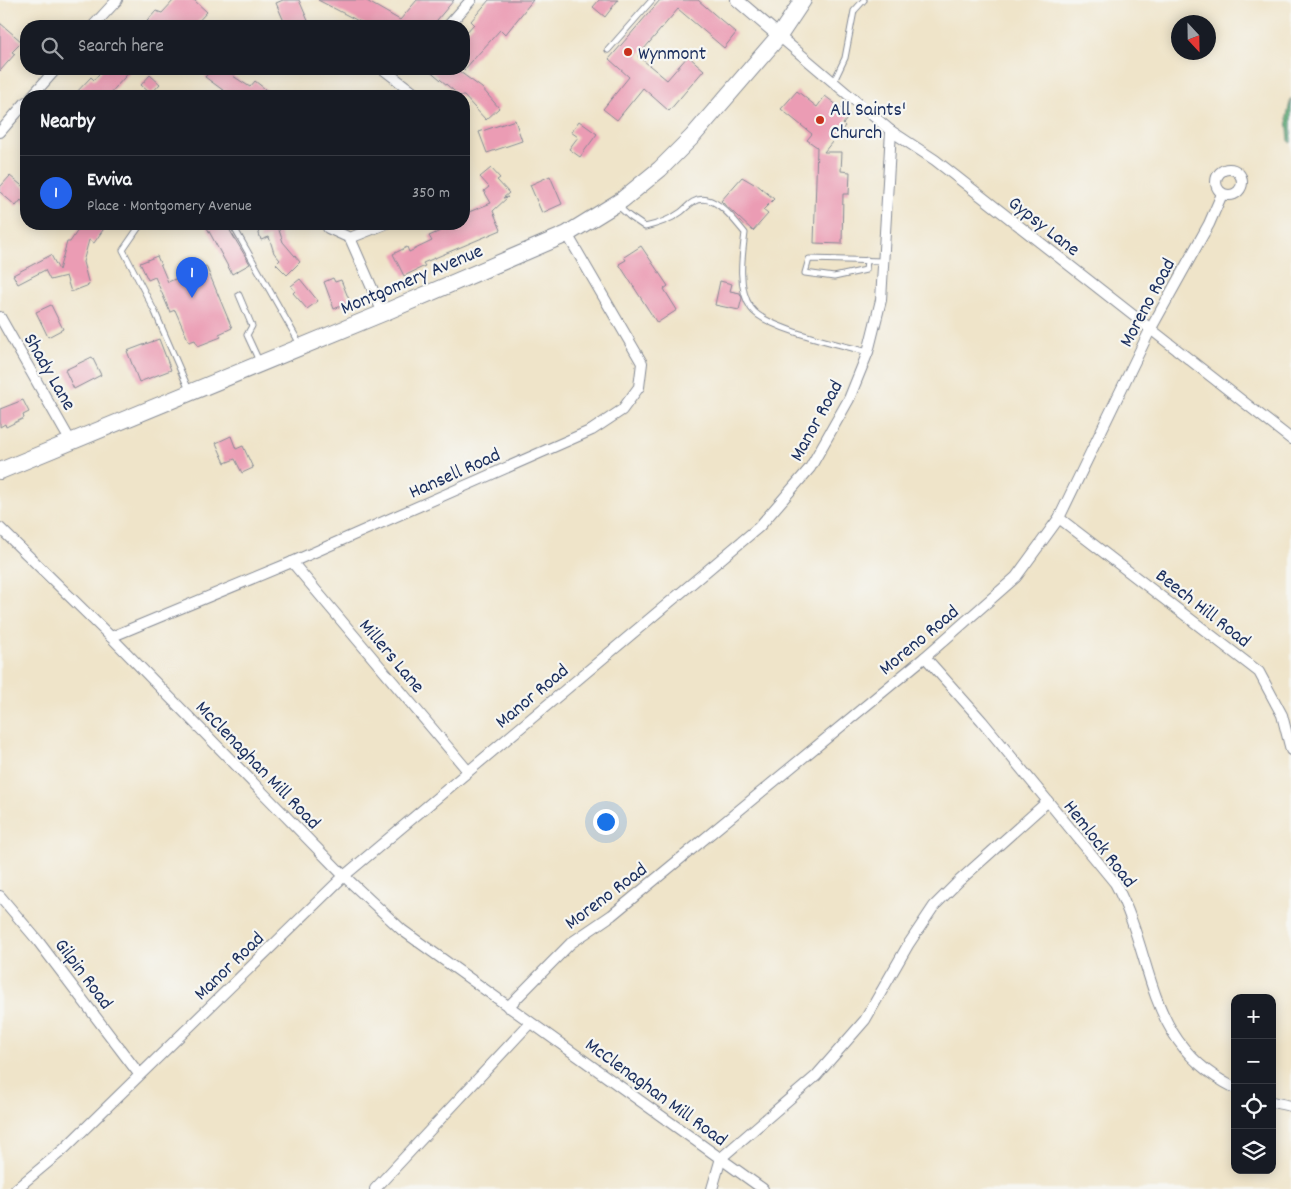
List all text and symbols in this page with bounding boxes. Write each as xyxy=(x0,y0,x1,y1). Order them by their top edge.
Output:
north arrow xyxy=(1171,15,1216,60)
search box xyxy=(20,20,470,75)
icon: search xyxy=(38,34,66,62)
text: Search here xyxy=(78,34,164,61)
place label: Wynmont xyxy=(638,41,706,69)
marker: Wynmont xyxy=(622,46,634,58)
place label: All Saints' Church xyxy=(830,97,906,148)
text: Nearby xyxy=(40,108,95,138)
marker: All Saints' Church xyxy=(814,114,826,126)
text: Evviva xyxy=(87,168,132,195)
text: 1 xyxy=(54,182,58,205)
text: 350 m xyxy=(412,182,450,205)
street label: Gypsy Lane xyxy=(1001,190,1085,264)
text: Place · Montgomery Avenue xyxy=(87,195,252,218)
street label: Montgomery Avenue xyxy=(337,238,488,323)
street label: Moreno Road xyxy=(1114,254,1184,353)
pin: 1 xyxy=(176,257,208,298)
street label: Shady Lane xyxy=(15,329,82,416)
street label: Manor Road xyxy=(784,376,851,467)
street label: Hansell Road xyxy=(405,442,505,507)
street label: Beech Hill Road xyxy=(1149,563,1256,656)
street label: Moreno Road xyxy=(874,599,966,683)
street label: Millers Lane xyxy=(351,614,430,700)
street label: Manor Road xyxy=(490,658,576,737)
street label: McClenaghan Mill Road xyxy=(188,695,326,837)
street label: Hemlock Road xyxy=(1055,795,1142,895)
your location xyxy=(593,809,619,835)
street label: Moreno Road xyxy=(560,857,654,938)
street label: Manor Road xyxy=(188,926,272,1008)
street label: Gilpin Road xyxy=(47,933,119,1016)
map controls xyxy=(1231,994,1276,1174)
button: + xyxy=(1231,994,1276,1039)
street label: McClenaghan Mill Road xyxy=(578,1032,732,1155)
button: − xyxy=(1231,1039,1276,1084)
button: locate xyxy=(1231,1084,1276,1129)
button: layers xyxy=(1231,1129,1276,1174)

